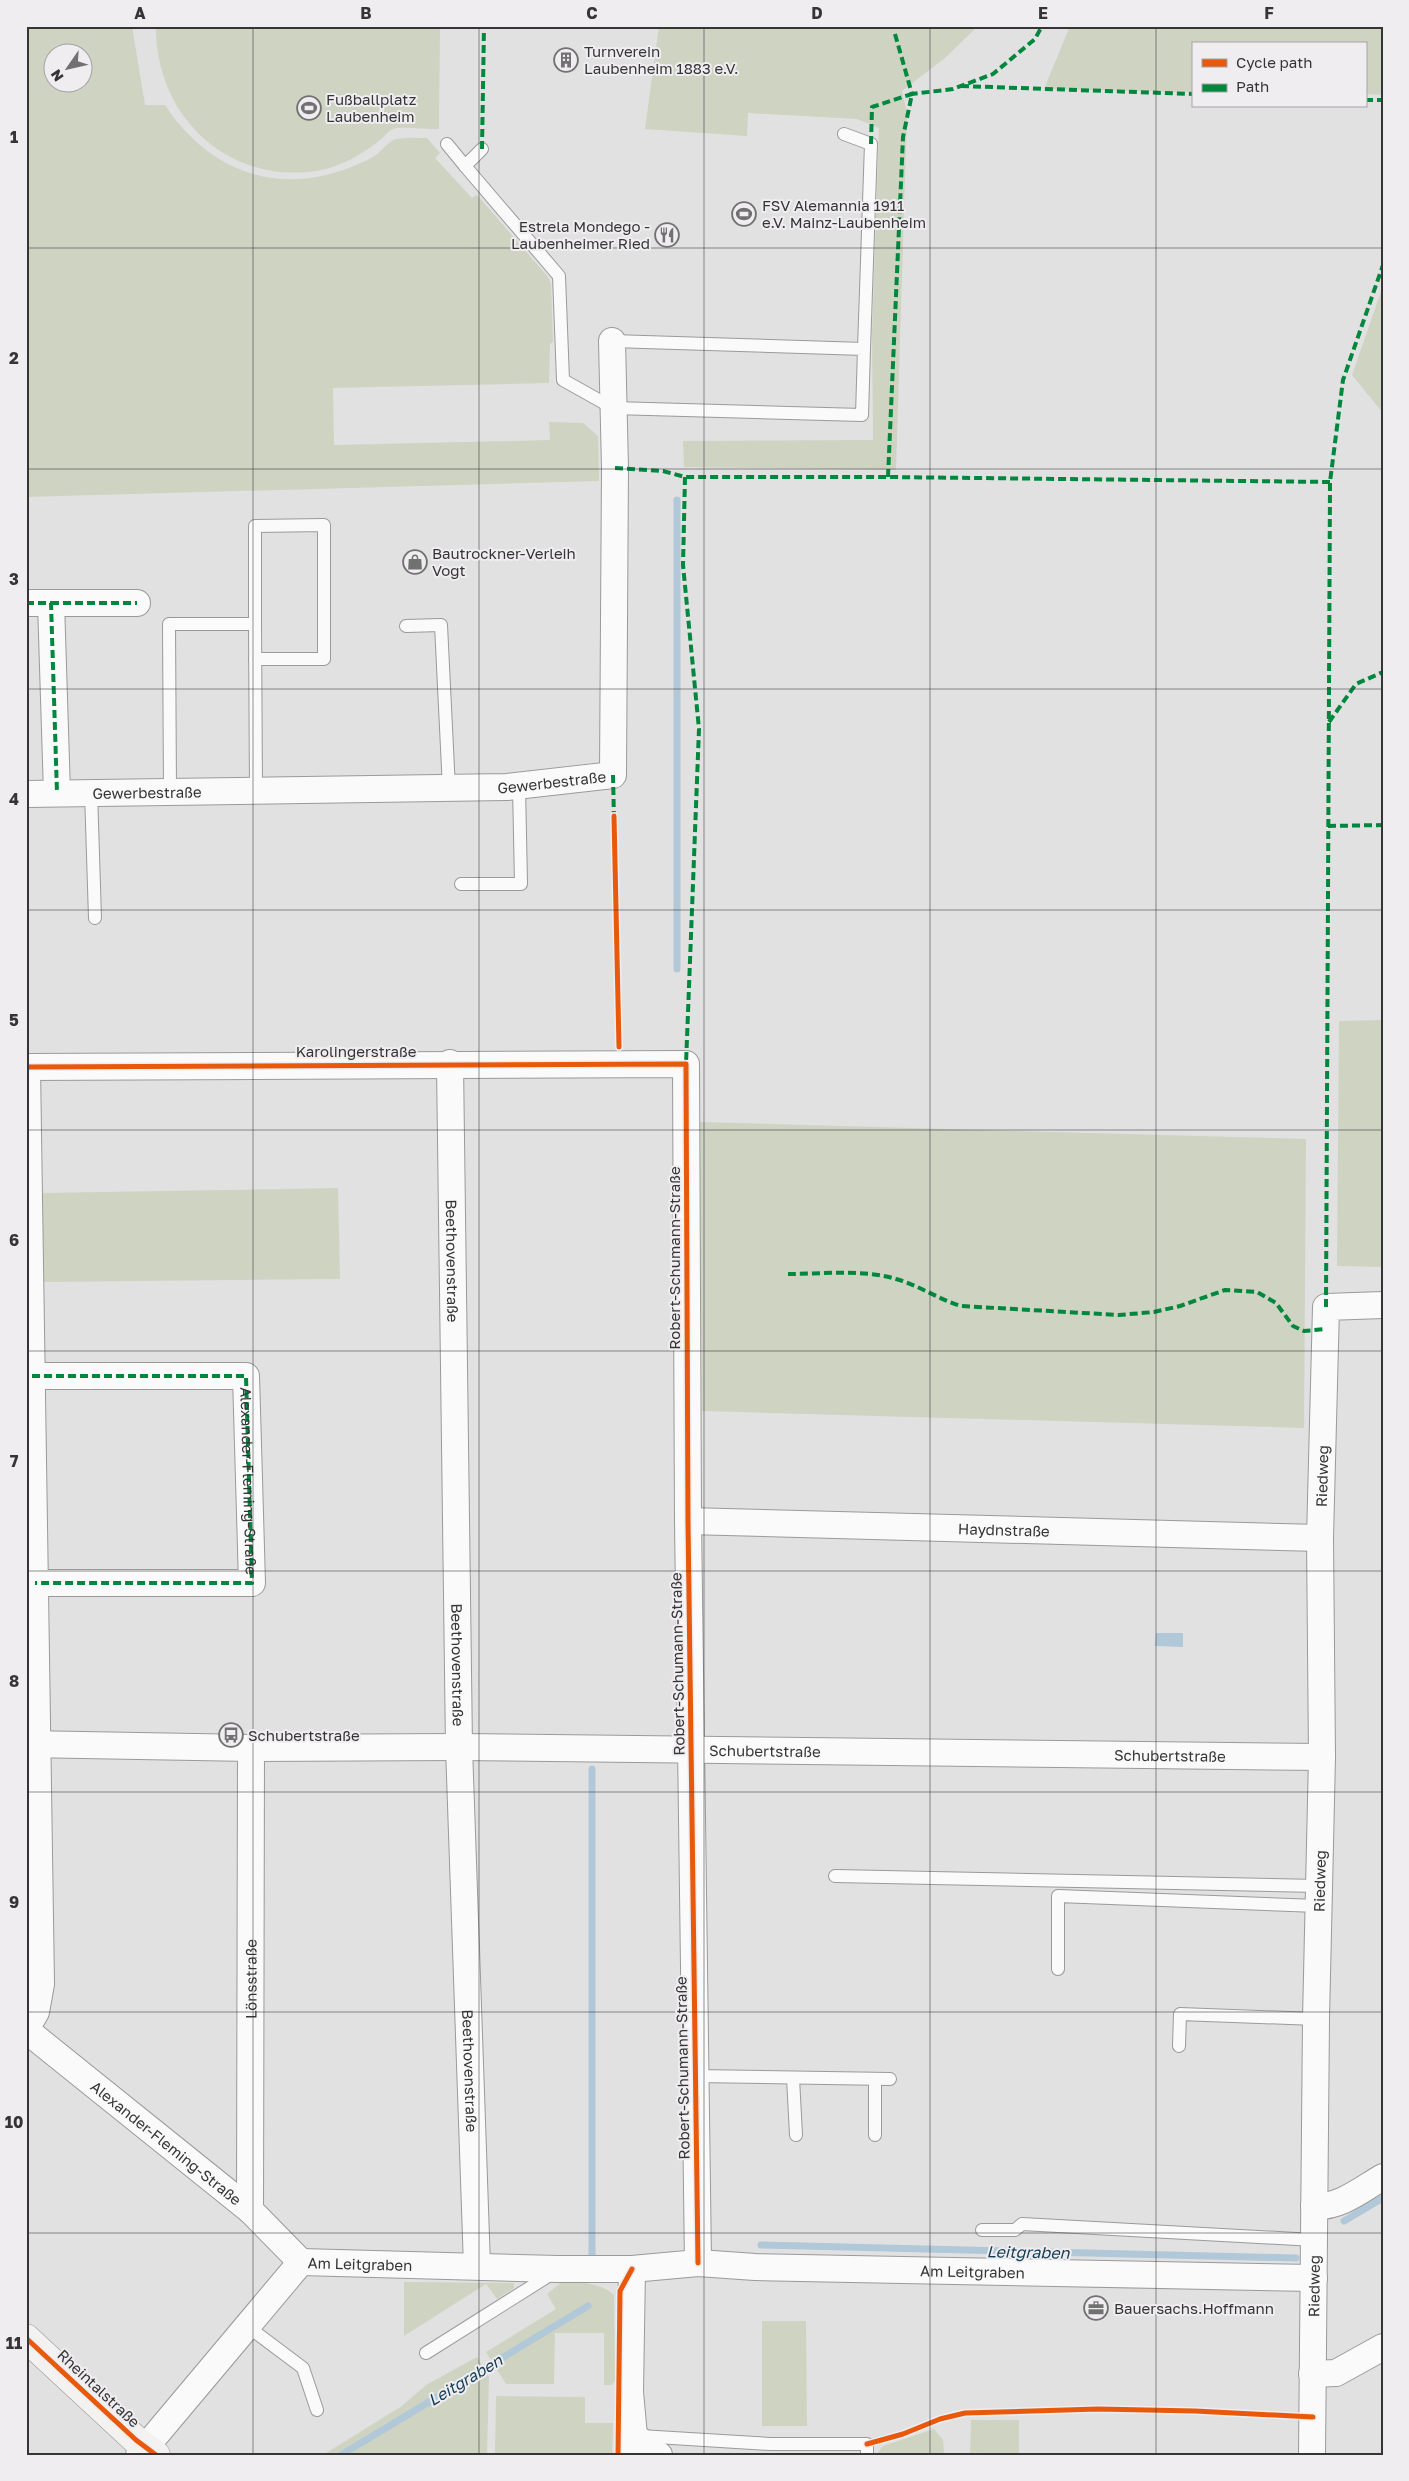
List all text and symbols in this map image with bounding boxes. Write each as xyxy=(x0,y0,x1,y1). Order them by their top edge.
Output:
text: A xyxy=(134,3,146,23)
text: B xyxy=(360,3,372,23)
text: C xyxy=(586,3,598,23)
text: D xyxy=(811,3,823,23)
text: E xyxy=(1038,3,1048,23)
text: F xyxy=(1264,3,1274,23)
north arrow xyxy=(42,42,92,92)
place label: Turnverein Laubenheim 1883 e.V. xyxy=(584,42,738,77)
legend xyxy=(1192,42,1366,108)
building icon: Turnverein Laubenheim 1883 e.V. xyxy=(553,47,579,73)
text: Cycle path xyxy=(1236,53,1312,71)
text: N xyxy=(47,66,67,85)
text: Path xyxy=(1236,77,1269,95)
place label: Fußballplatz Laubenheim xyxy=(326,90,417,125)
sports icon: Fußballplatz Laubenheim xyxy=(296,95,322,121)
text: 1 xyxy=(10,127,18,147)
place label: FSV Alemannia 1911 e.V. Mainz-Laubenheim xyxy=(762,196,926,231)
sports icon: FSV Alemannia 1911 e.V. Mainz-Laubenheim xyxy=(731,201,757,227)
place label: Estrela Mondego - Laubenheimer Ried xyxy=(511,217,650,252)
restaurant icon: Estrela Mondego - Laubenheimer Ried xyxy=(654,222,680,248)
text: 2 xyxy=(9,348,19,368)
place label: Bautrockner-Verleih Vogt xyxy=(432,544,576,579)
shop icon: Bautrockner-Verleih Vogt xyxy=(402,549,428,575)
text: 3 xyxy=(9,569,19,589)
street label: Gewerbestraße xyxy=(497,767,607,796)
street label: Gewerbestraße xyxy=(92,782,202,802)
text: 4 xyxy=(9,789,19,809)
text: 5 xyxy=(9,1010,19,1030)
street label: Karolingerstraße xyxy=(296,1042,417,1060)
street label: Robert-Schumann-Straße xyxy=(665,1166,683,1350)
street label: Beethovenstraße xyxy=(443,1199,462,1323)
text: 6 xyxy=(9,1230,19,1250)
street label: Alexander-Fleming-Straße xyxy=(237,1387,261,1575)
street label: Riedweg xyxy=(1312,1445,1331,1507)
text: 7 xyxy=(10,1451,19,1471)
street label: Haydnstraße xyxy=(958,1519,1050,1540)
street label: Robert-Schumann-Straße xyxy=(666,1572,688,1756)
street label: Beethovenstraße xyxy=(448,1603,468,1727)
text: 8 xyxy=(9,1671,19,1691)
bus stop icon: Schubertstraße xyxy=(218,1722,244,1748)
place label: Schubertstraße xyxy=(248,1726,360,1744)
street label: Schubertstraße xyxy=(709,1741,821,1760)
street label: Schubertstraße xyxy=(1114,1746,1226,1765)
street label: Riedweg xyxy=(1309,1850,1329,1912)
text: 9 xyxy=(9,1892,19,1912)
street label: Lönsstraße xyxy=(241,1939,260,2019)
street label: Robert-Schumann-Straße xyxy=(671,1976,693,2160)
street label: Beethovenstraße xyxy=(459,2009,481,2133)
street label: Alexander-Fleming-Straße xyxy=(87,2077,245,2209)
text: 10 xyxy=(5,2112,23,2132)
water label: Leitgraben xyxy=(986,2241,1071,2263)
street label: Am Leitgraben xyxy=(307,2253,413,2274)
street label: Riedweg xyxy=(1304,2255,1323,2317)
street label: Am Leitgraben xyxy=(920,2261,1025,2281)
office icon: Bauersachs.Hoffmann xyxy=(1083,2295,1109,2321)
place label: Bauersachs.Hoffmann xyxy=(1114,2299,1274,2317)
text: 11 xyxy=(6,2333,22,2353)
street label: Rheintalstraße xyxy=(54,2345,144,2431)
water label: Leitgraben xyxy=(424,2349,507,2410)

